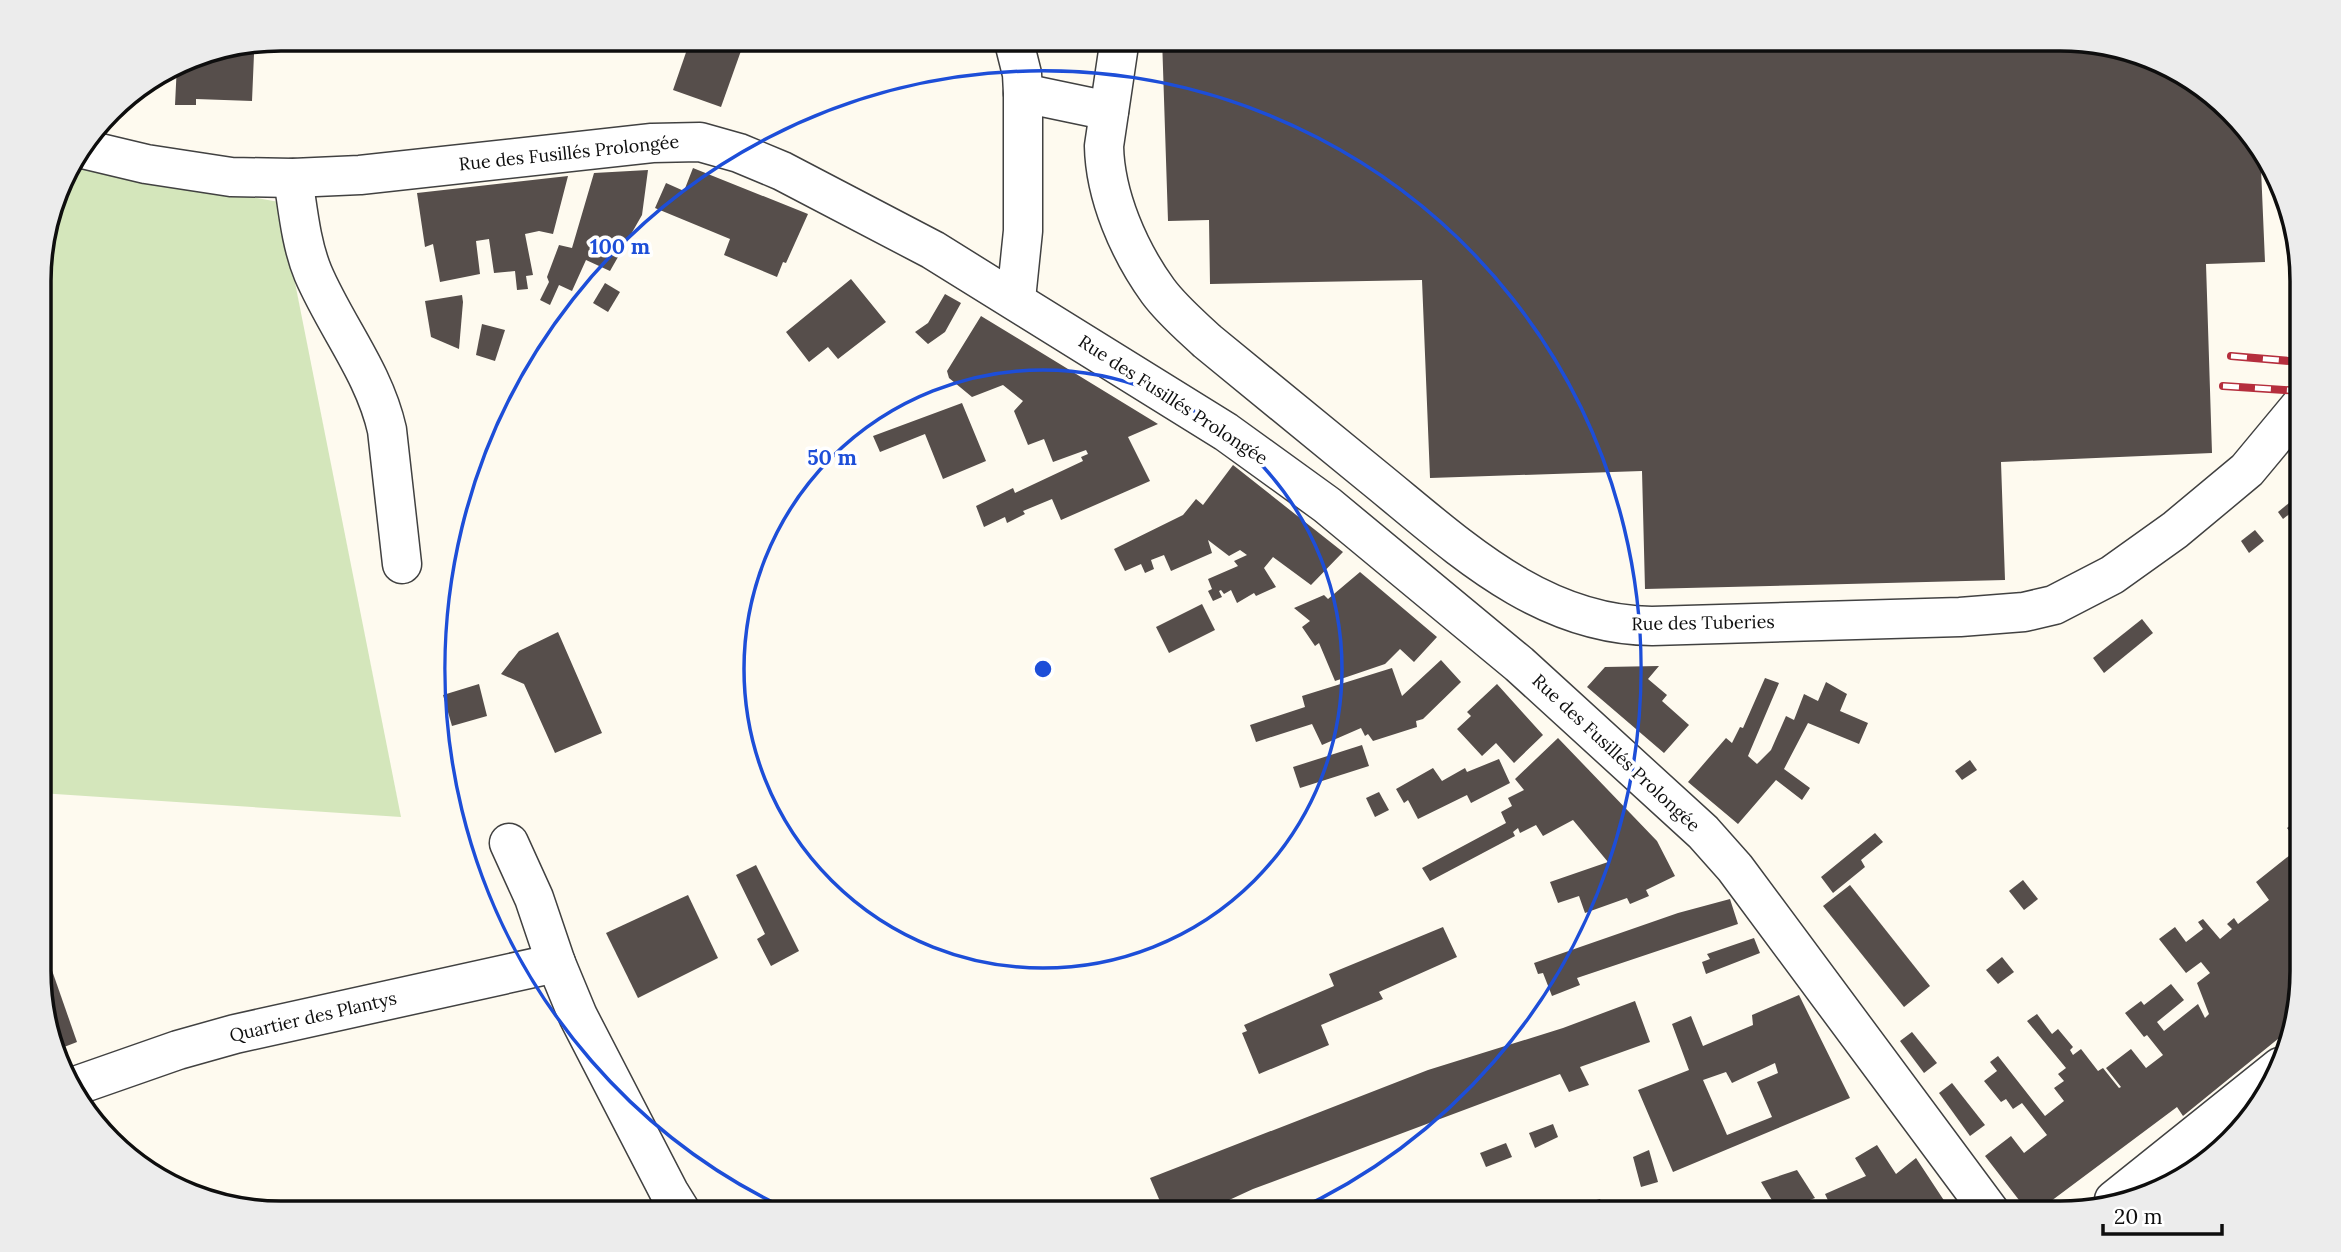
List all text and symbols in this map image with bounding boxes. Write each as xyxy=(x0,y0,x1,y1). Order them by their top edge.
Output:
street label: Rue des Fusillés Prolongée xyxy=(458,129,680,176)
text: 100 m xyxy=(590,233,650,260)
street label: Rue des Fusillés Prolongée xyxy=(1074,330,1273,470)
text: 50 m xyxy=(807,444,857,471)
street label: Rue des Tuberies xyxy=(1631,610,1775,635)
centre of rings xyxy=(1031,657,1055,681)
street label: Rue des Fusillés Prolongée xyxy=(1528,669,1705,837)
street label: Quartier des Plantys xyxy=(227,986,399,1047)
scale bar xyxy=(2103,1192,2222,1236)
text: 20 m xyxy=(2114,1203,2163,1230)

